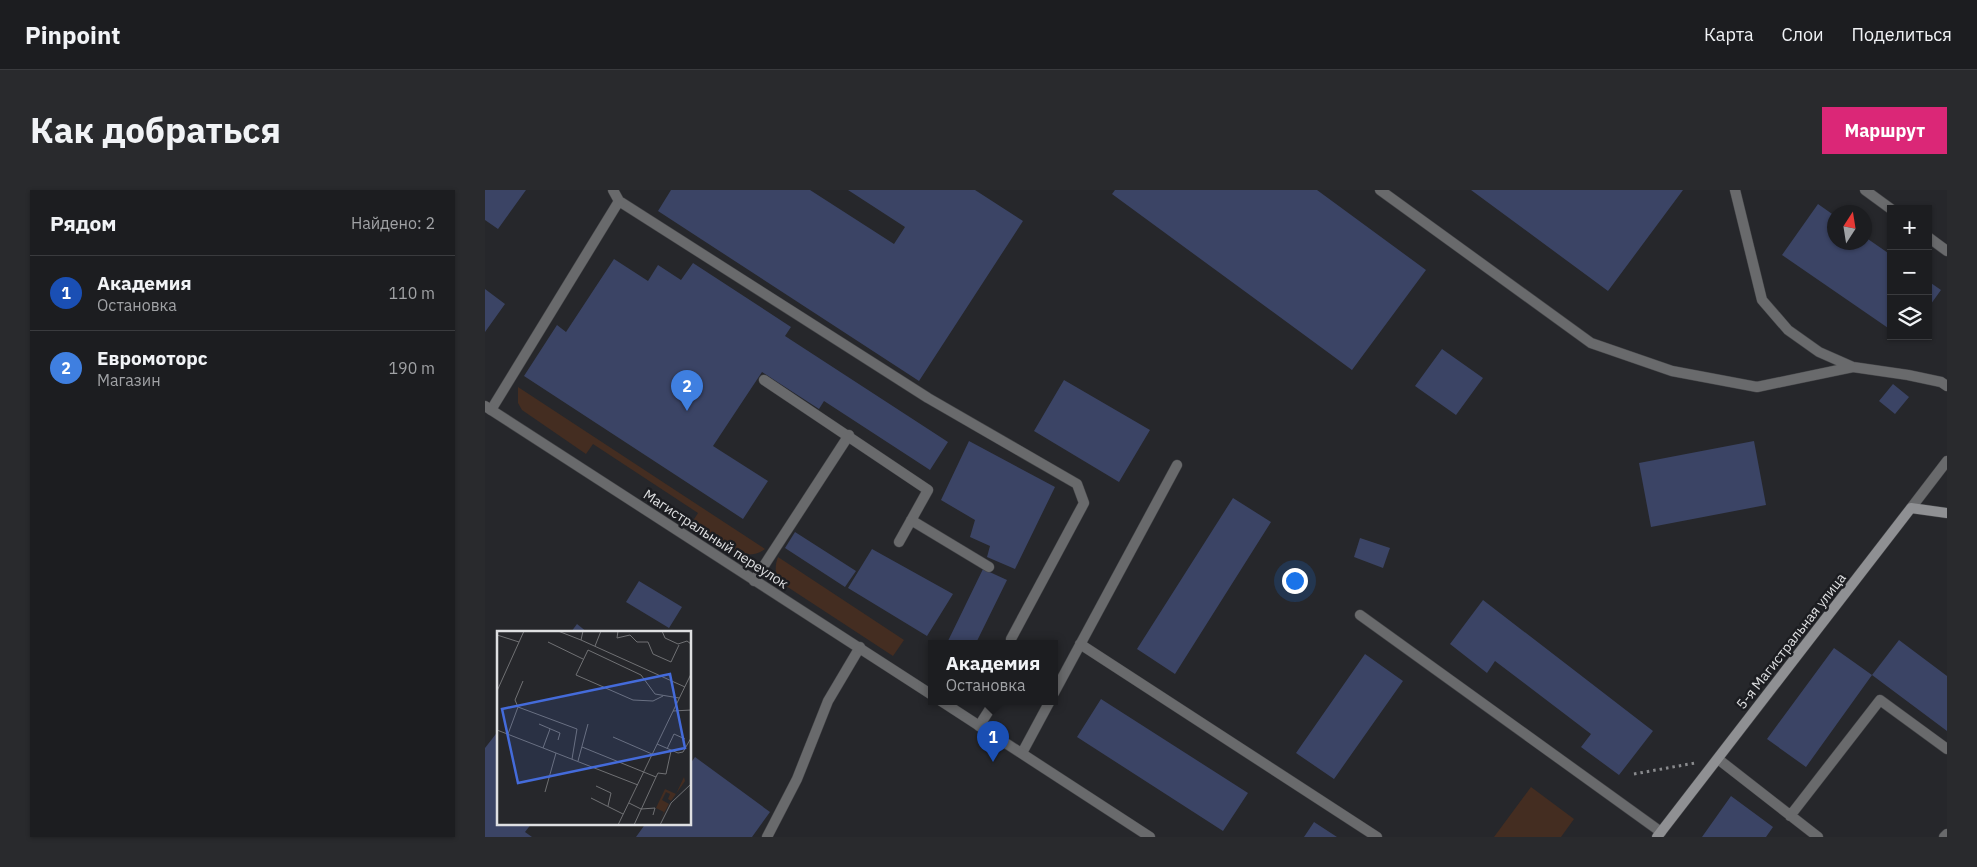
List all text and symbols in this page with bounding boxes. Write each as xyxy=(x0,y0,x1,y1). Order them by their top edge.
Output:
text: Pinpoint xyxy=(25,19,120,51)
text: Карта xyxy=(1704,23,1754,46)
text: Слои xyxy=(1782,23,1824,46)
text: Поделиться xyxy=(1852,23,1952,46)
text: Как добраться xyxy=(30,107,281,153)
button: Маршрут xyxy=(1822,107,1947,154)
north arrow xyxy=(1827,205,1872,250)
map controls xyxy=(1887,205,1932,340)
button: + xyxy=(1887,205,1932,250)
text: Рядом xyxy=(50,209,117,237)
text: Найдено: 2 xyxy=(351,213,435,233)
button: − xyxy=(1887,250,1932,295)
text: Академия xyxy=(97,271,192,295)
text: 1 xyxy=(61,283,71,303)
text: 110 m xyxy=(388,283,435,303)
text: Остановка xyxy=(97,295,177,315)
button: layers xyxy=(1887,295,1932,340)
text: Евромоторс xyxy=(97,346,208,370)
text: 2 xyxy=(61,358,71,378)
text: 190 m xyxy=(388,358,435,378)
text: Магазин xyxy=(97,370,161,390)
pin: 2 xyxy=(671,370,703,411)
street label: Магистральный переулок xyxy=(640,485,792,593)
your location xyxy=(1282,568,1308,594)
street label: 5-я Магистральная улица xyxy=(1732,569,1850,713)
inset map xyxy=(497,631,691,824)
popup xyxy=(928,640,1058,705)
text: Академия xyxy=(946,651,1040,675)
text: Остановка xyxy=(946,675,1026,695)
pin: 1 xyxy=(977,721,1009,762)

